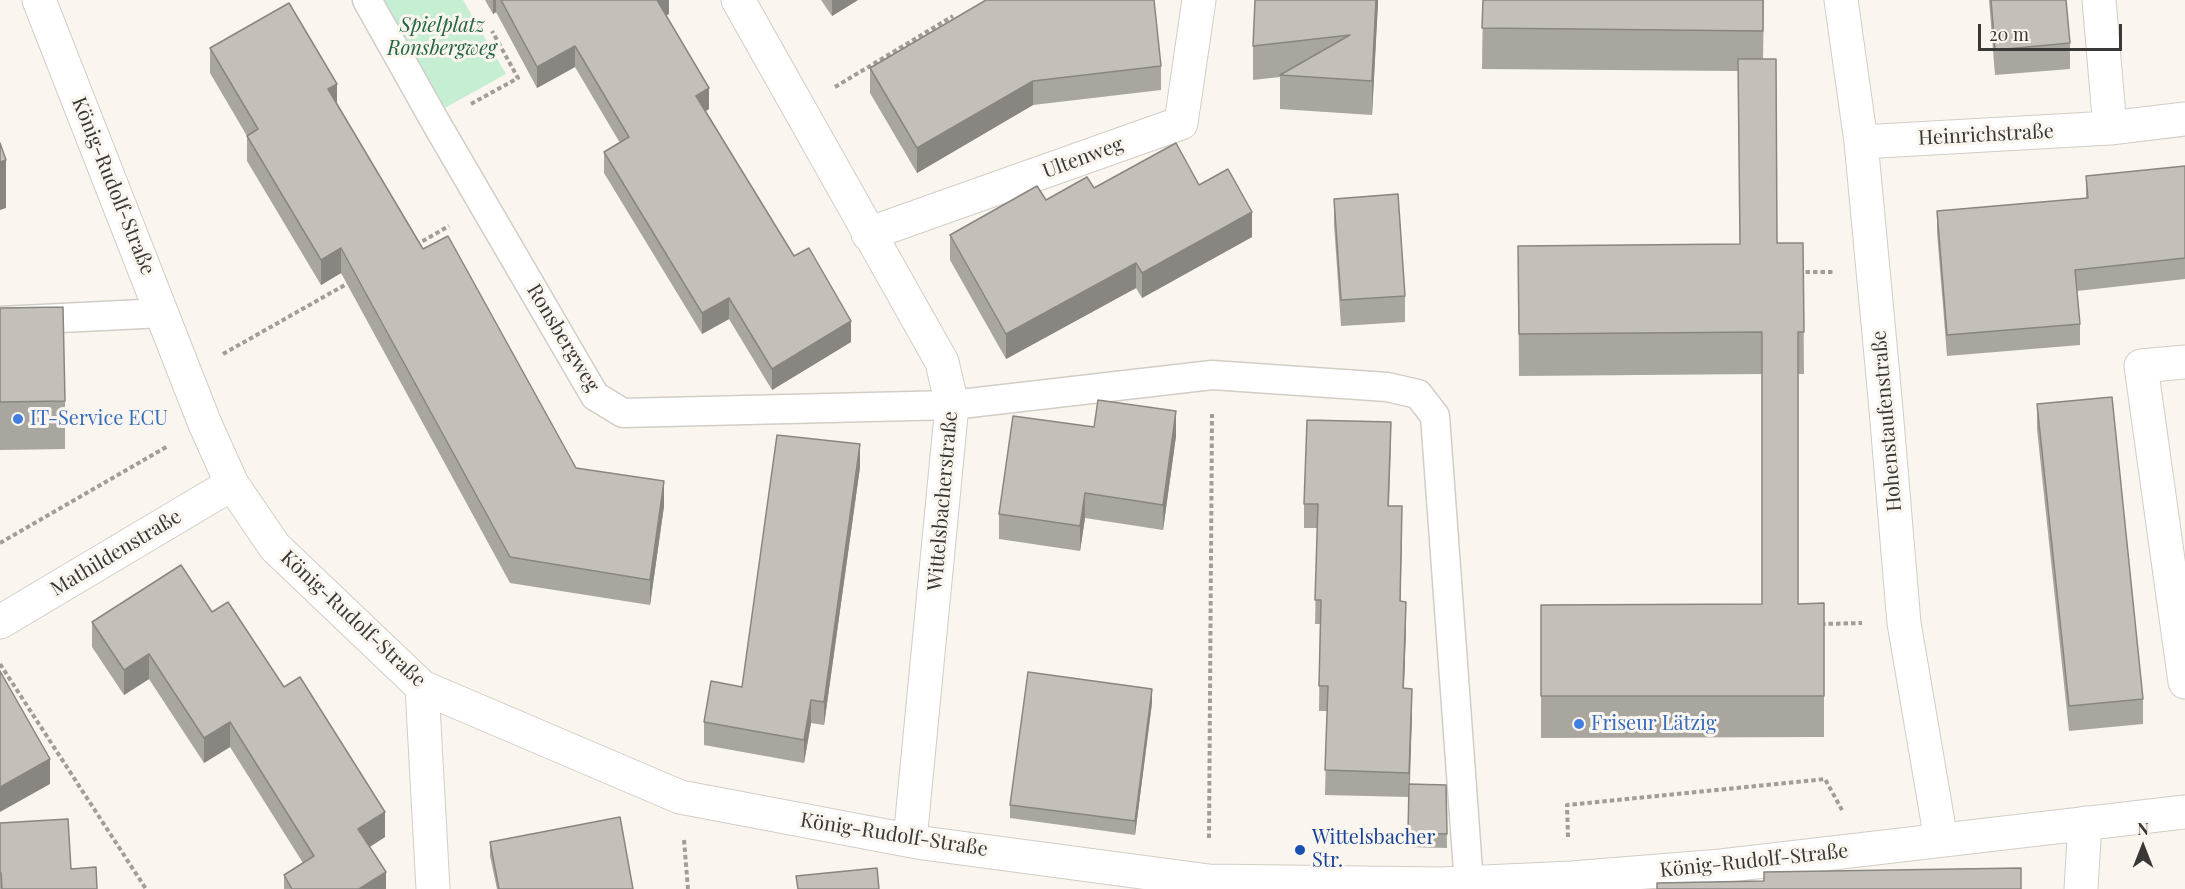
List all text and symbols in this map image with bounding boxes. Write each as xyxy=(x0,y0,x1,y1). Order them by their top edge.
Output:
scale bar xyxy=(1981,12,2125,50)
park label: Spielplatz Ronsbergweg xyxy=(387,14,497,61)
text: 20 m xyxy=(1989,22,2029,46)
street label: König-Rudolf-Straße xyxy=(66,94,160,278)
street label: Heinrichstraße xyxy=(1918,119,2054,151)
street label: Ultenweg xyxy=(1039,132,1127,184)
street label: Ronsbergweg xyxy=(521,280,605,396)
street label: Hohenstaufenstraße xyxy=(1867,329,1907,513)
place label: IT-Service ECU xyxy=(30,407,168,431)
street label: Wittelsbacherstraße xyxy=(923,410,963,592)
marker: IT-Service ECU xyxy=(11,412,25,426)
street label: Mathildenstraße xyxy=(46,505,186,601)
street label: König-Rudolf-Straße xyxy=(276,546,430,692)
place label: Friseur Lätzig xyxy=(1591,712,1716,736)
marker: Friseur Lätzig xyxy=(1572,717,1586,731)
street label: König-Rudolf-Straße xyxy=(799,808,989,862)
north arrow xyxy=(2113,817,2173,877)
text: N xyxy=(2137,818,2149,839)
place label: Wittelsbacher Str. xyxy=(1312,826,1435,873)
street label: König-Rudolf-Straße xyxy=(1658,839,1850,883)
marker: Wittelsbacher Str. xyxy=(1293,843,1307,857)

